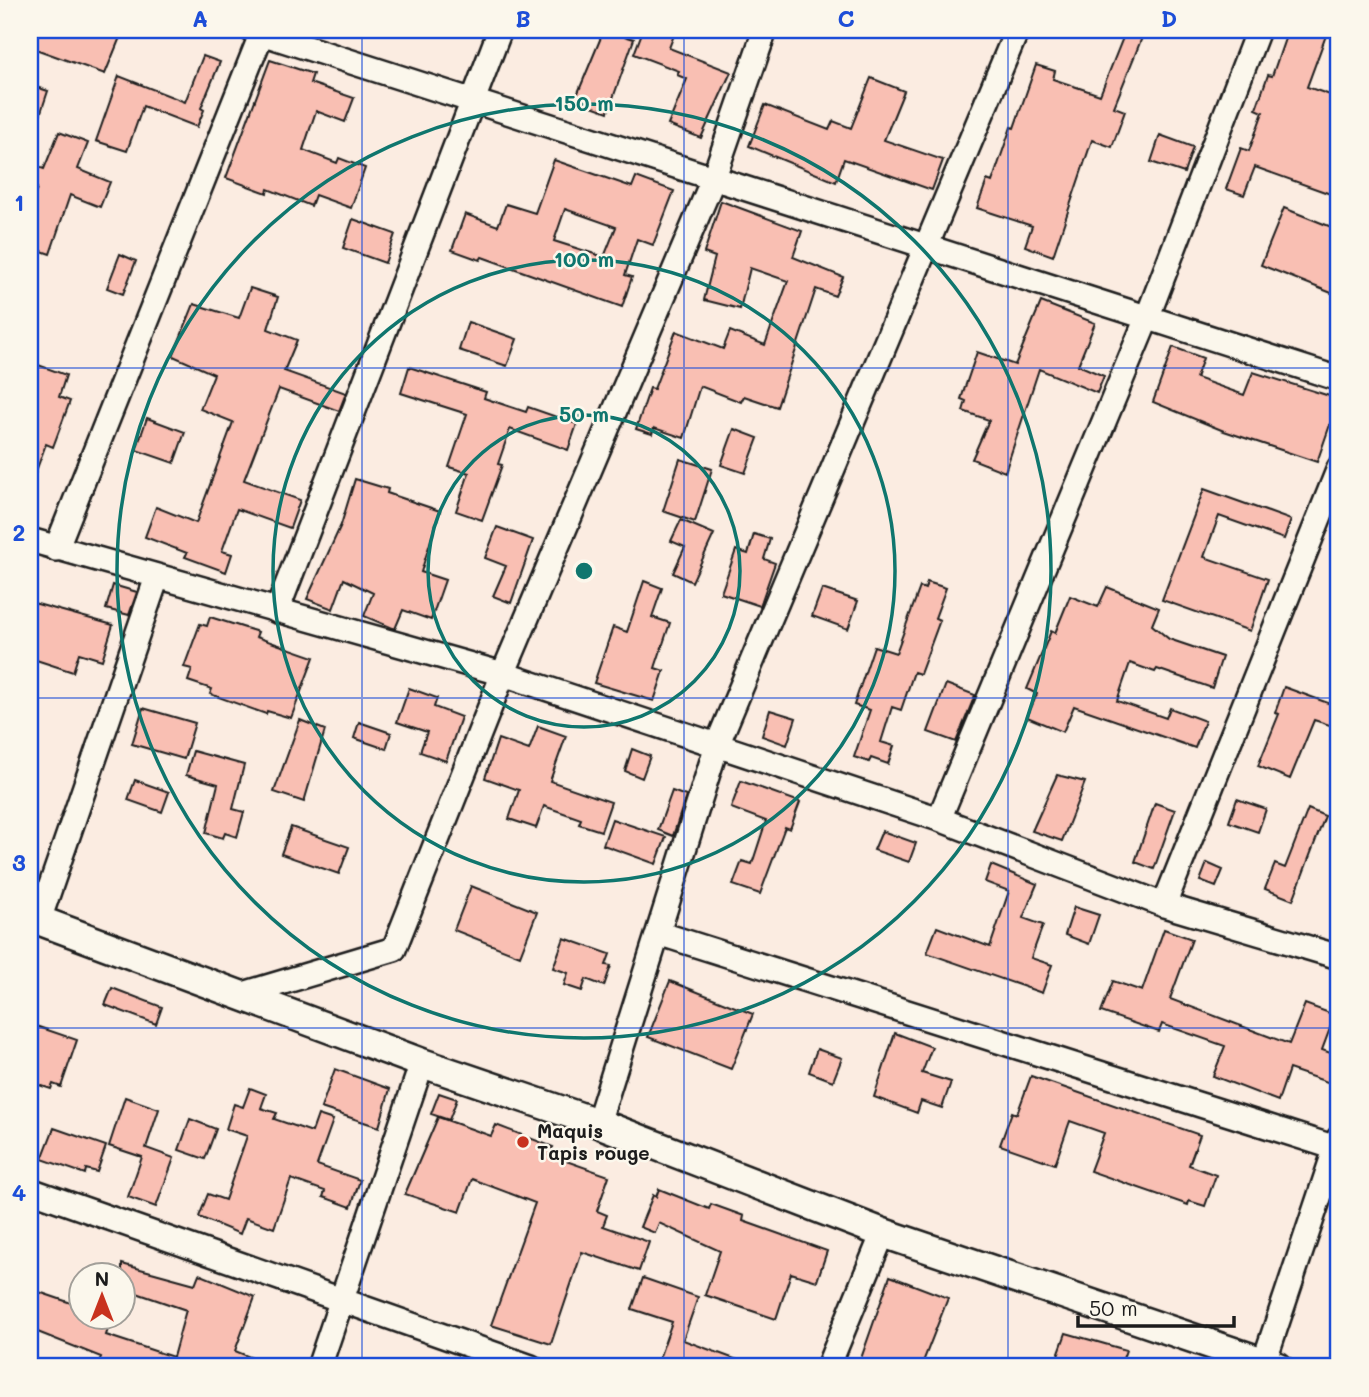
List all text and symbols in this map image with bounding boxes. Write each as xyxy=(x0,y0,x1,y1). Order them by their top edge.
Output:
text: A xyxy=(192,3,208,33)
text: B xyxy=(515,3,531,33)
text: C xyxy=(837,3,855,33)
text: D xyxy=(1161,3,1177,33)
text: 150 m xyxy=(554,89,614,116)
text: 1 xyxy=(14,187,24,217)
text: 100 m xyxy=(554,245,614,272)
text: 50 m xyxy=(559,400,609,427)
text: 2 xyxy=(13,517,25,547)
centre of rings xyxy=(572,559,596,583)
text: 3 xyxy=(12,847,26,877)
place label: Maquis Tapis rouge xyxy=(537,1118,650,1165)
marker: Maquis Tapis rouge xyxy=(515,1134,531,1150)
text: 4 xyxy=(12,1177,26,1207)
north arrow xyxy=(66,1260,136,1330)
text: N xyxy=(95,1266,109,1291)
scale bar xyxy=(1078,1285,1234,1329)
text: 50 m xyxy=(1089,1294,1138,1321)

